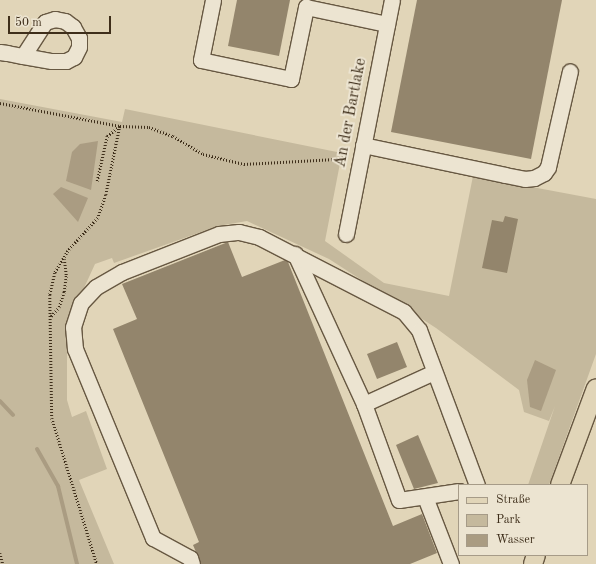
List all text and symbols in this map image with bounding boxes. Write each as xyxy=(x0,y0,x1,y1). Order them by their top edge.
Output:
scale bar xyxy=(10,8,113,34)
text: 50 m xyxy=(15,17,42,29)
street label: An der Bartlake xyxy=(331,57,371,169)
legend xyxy=(458,484,588,556)
text: Straße xyxy=(496,494,530,506)
text: Park xyxy=(496,514,521,526)
text: Wasser xyxy=(496,534,535,546)

